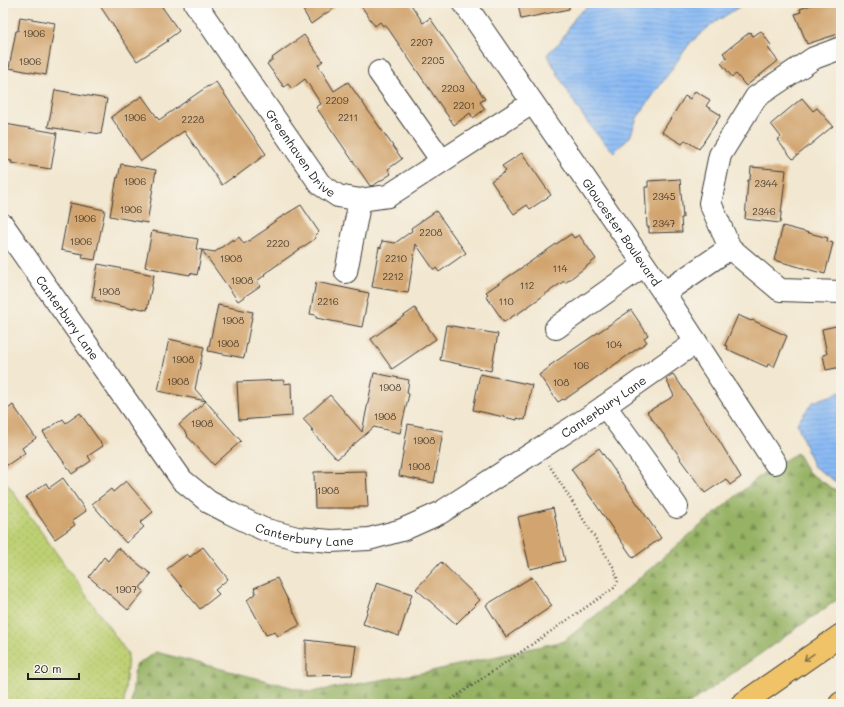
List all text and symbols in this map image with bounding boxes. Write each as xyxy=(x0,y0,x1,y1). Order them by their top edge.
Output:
house number: 1906 xyxy=(23,26,45,40)
house number: 2207 xyxy=(411,35,434,49)
house number: 2205 xyxy=(421,53,445,67)
house number: 1906 xyxy=(19,54,41,68)
house number: 2203 xyxy=(441,81,465,95)
house number: 2209 xyxy=(325,93,349,107)
house number: 2201 xyxy=(453,98,475,112)
street label: Greenhaven Drive xyxy=(263,106,339,200)
house number: 1906 xyxy=(124,110,146,124)
house number: 2211 xyxy=(338,110,358,124)
house number: 2228 xyxy=(182,112,204,126)
house number: 1906 xyxy=(124,174,146,188)
street label: Gloucester Boulevard xyxy=(579,175,665,289)
house number: 2344 xyxy=(754,176,778,190)
house number: 2345 xyxy=(652,189,676,203)
house number: 1906 xyxy=(120,202,142,216)
house number: 2346 xyxy=(752,204,776,218)
house number: 1906 xyxy=(74,211,96,225)
house number: 2347 xyxy=(653,216,676,230)
house number: 2208 xyxy=(419,225,443,239)
house number: 1906 xyxy=(70,234,92,248)
house number: 2220 xyxy=(267,236,289,250)
house number: 1908 xyxy=(220,251,242,265)
house number: 2210 xyxy=(385,251,407,265)
house number: 114 xyxy=(553,261,568,275)
house number: 2212 xyxy=(382,269,404,283)
street label: Canterbury Lane xyxy=(33,272,103,363)
house number: 1908 xyxy=(231,273,253,287)
house number: 112 xyxy=(520,278,534,292)
house number: 1908 xyxy=(98,284,120,298)
house number: 2216 xyxy=(317,294,339,308)
house number: 110 xyxy=(498,294,514,308)
house number: 1908 xyxy=(222,313,244,327)
house number: 1908 xyxy=(217,336,239,350)
house number: 104 xyxy=(606,337,622,351)
house number: 1908 xyxy=(172,352,194,366)
house number: 106 xyxy=(573,358,589,372)
street label: Canterbury Lane xyxy=(558,372,649,441)
house number: 1908 xyxy=(167,374,189,388)
house number: 108 xyxy=(553,375,569,389)
house number: 1908 xyxy=(379,380,401,394)
house number: 1908 xyxy=(374,409,396,423)
house number: 1908 xyxy=(191,416,213,430)
house number: 1908 xyxy=(413,433,435,447)
house number: 1908 xyxy=(408,459,430,473)
house number: 1908 xyxy=(317,483,339,497)
street label: Canterbury Lane xyxy=(253,518,354,549)
house number: 1907 xyxy=(115,582,137,596)
one-way arrow xyxy=(803,654,815,662)
scale bar xyxy=(28,655,79,681)
text: 20 m xyxy=(34,660,62,676)

